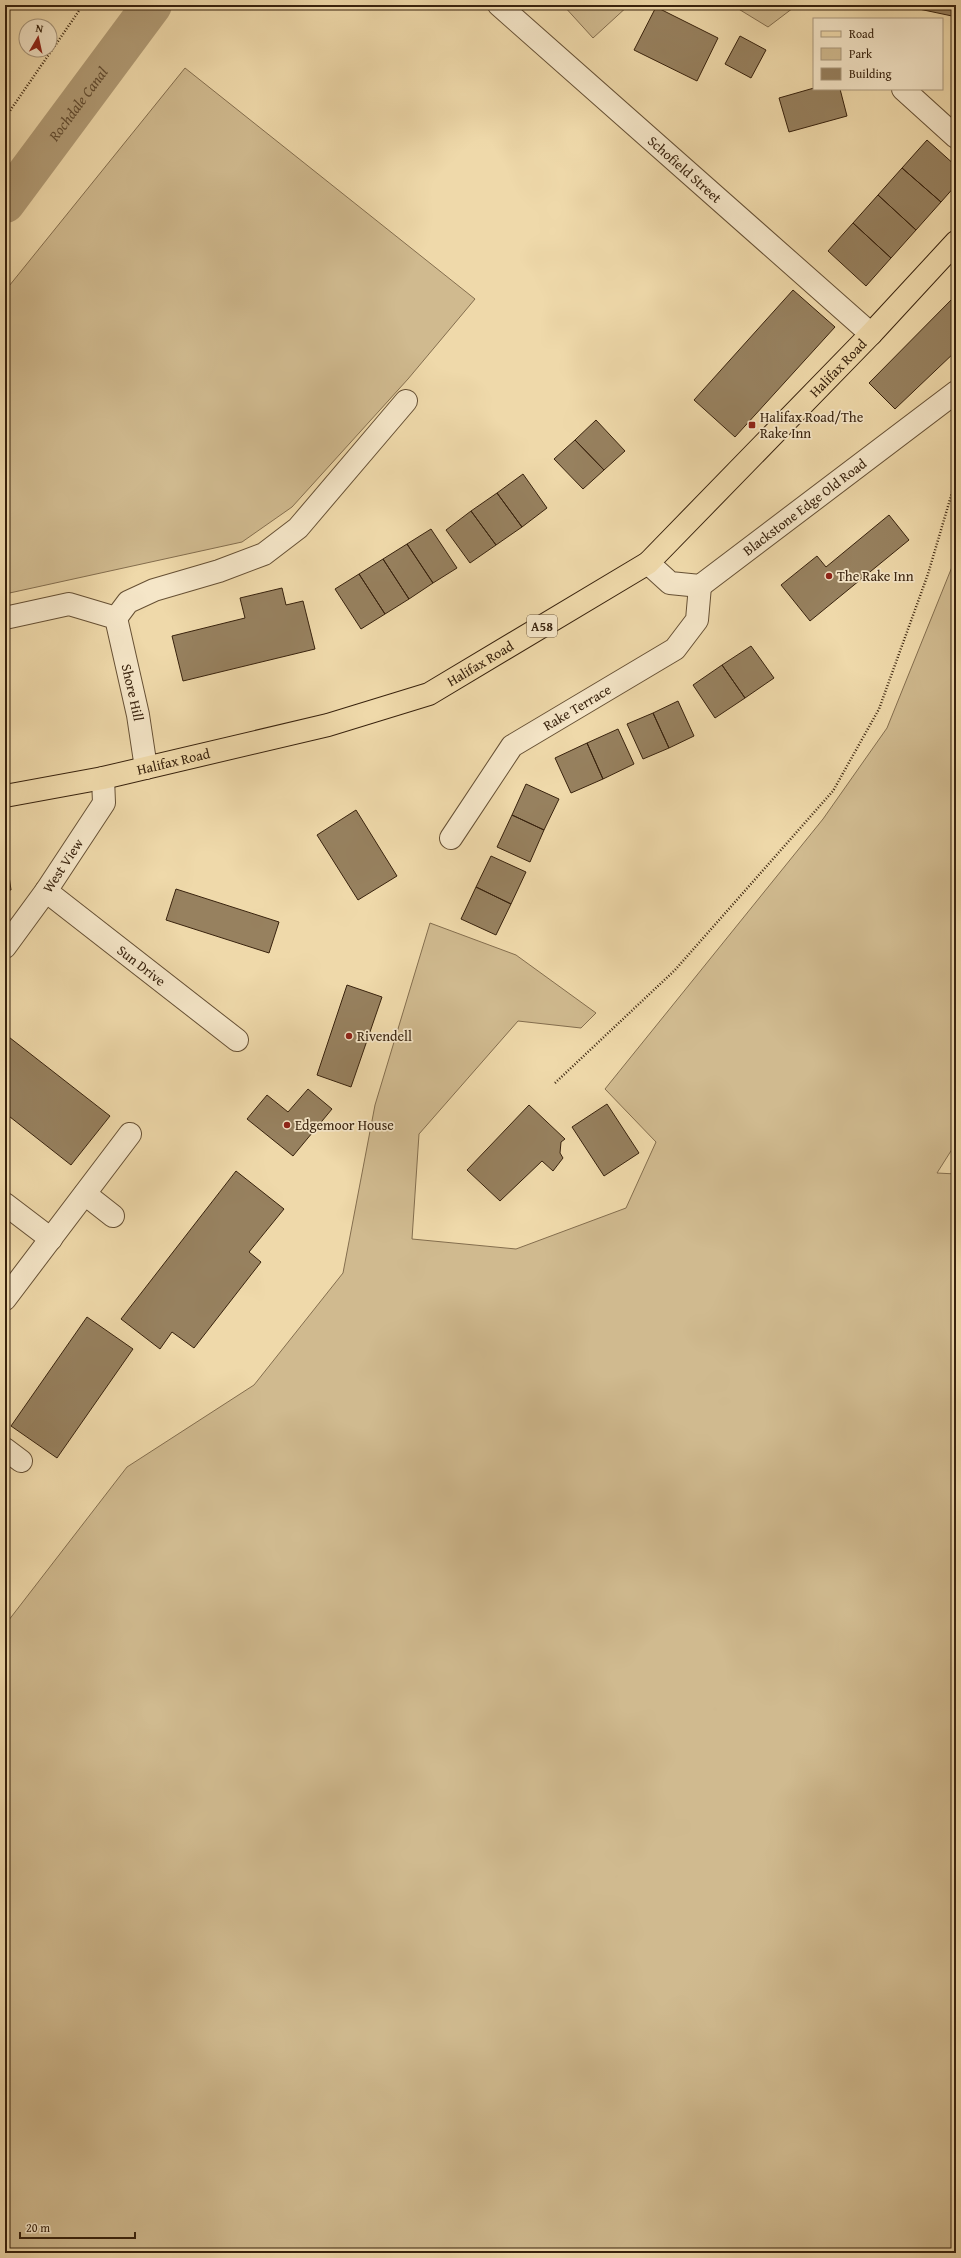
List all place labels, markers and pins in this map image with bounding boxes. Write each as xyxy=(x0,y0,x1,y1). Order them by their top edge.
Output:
place label: Halifax Road/The Rake Inn xyxy=(760,407,864,443)
marker: Halifax Road/The Rake Inn xyxy=(747,420,757,430)
place label: The Rake Inn xyxy=(837,566,914,586)
marker: The Rake Inn xyxy=(824,571,834,581)
place label: Rivendell xyxy=(357,1026,412,1046)
marker: Rivendell xyxy=(344,1031,354,1041)
place label: Edgemoor House xyxy=(295,1115,394,1135)
marker: Edgemoor House xyxy=(282,1120,292,1130)

